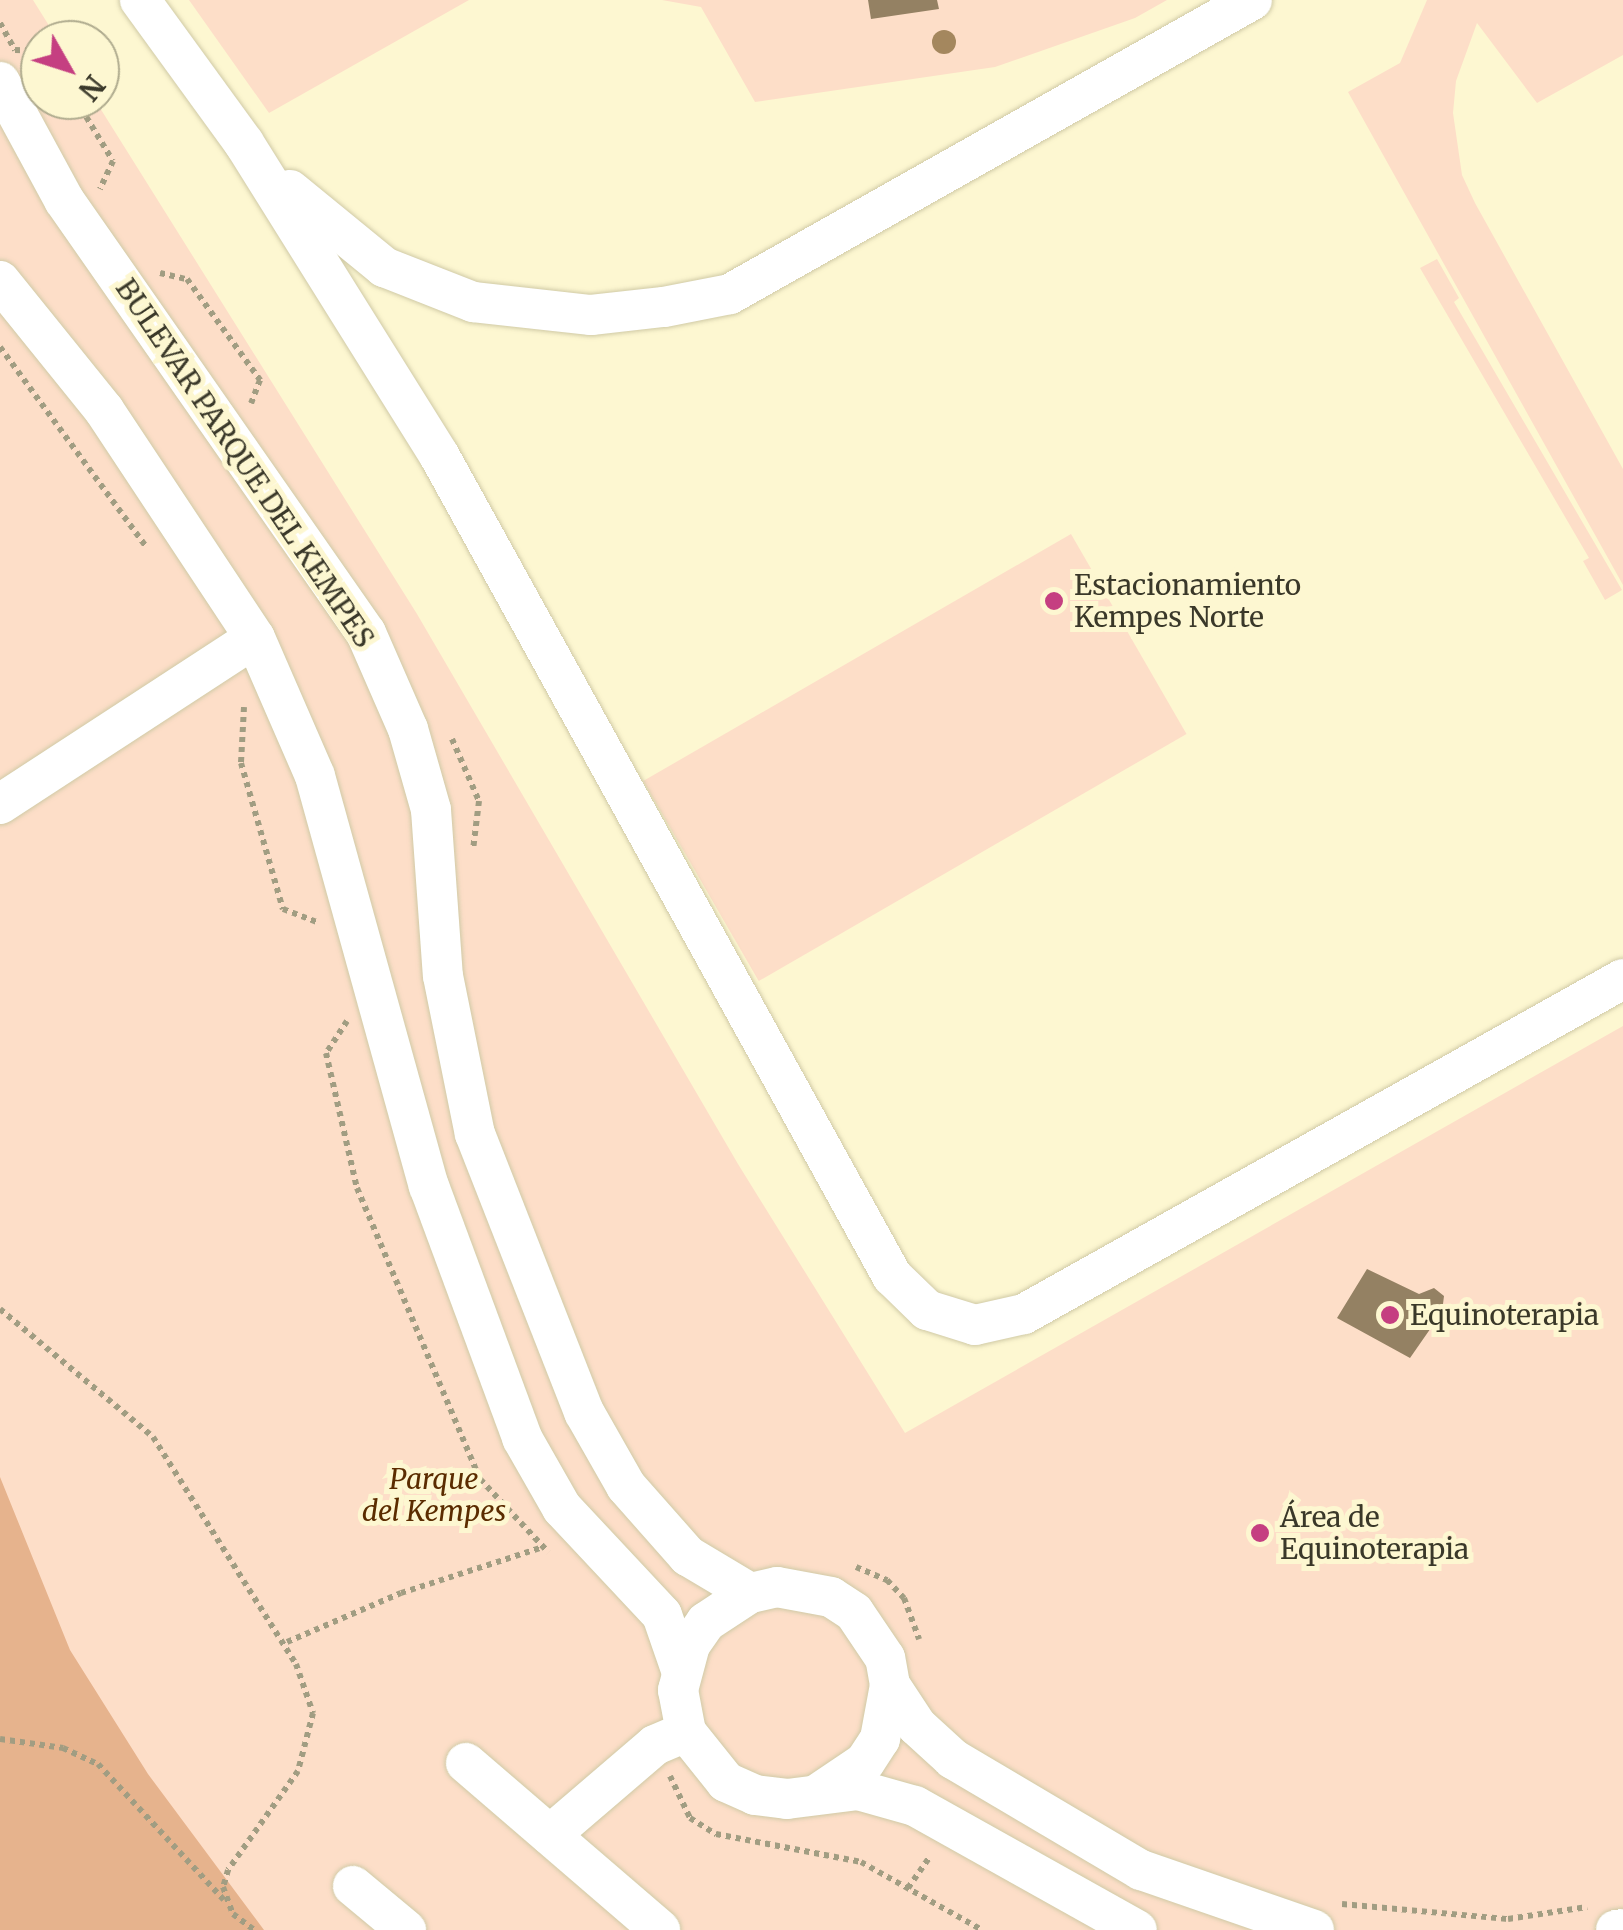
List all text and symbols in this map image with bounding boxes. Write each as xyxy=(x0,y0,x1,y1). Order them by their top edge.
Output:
north arrow xyxy=(20,20,120,120)
text: N xyxy=(71,68,113,108)
street label: BULEVAR PARQUE DEL KEMPES xyxy=(109,272,381,654)
place label: Estacionamiento Kempes Norte xyxy=(1074,568,1301,634)
marker: Estacionamiento Kempes Norte xyxy=(1043,590,1065,612)
place label: Equinoterapia xyxy=(1410,1298,1599,1332)
marker: Equinoterapia xyxy=(1379,1304,1401,1326)
park label: Parque del Kempes xyxy=(362,1462,506,1528)
place label: Área de Equinoterapia xyxy=(1280,1500,1469,1566)
marker: Área de Equinoterapia xyxy=(1249,1522,1271,1544)

